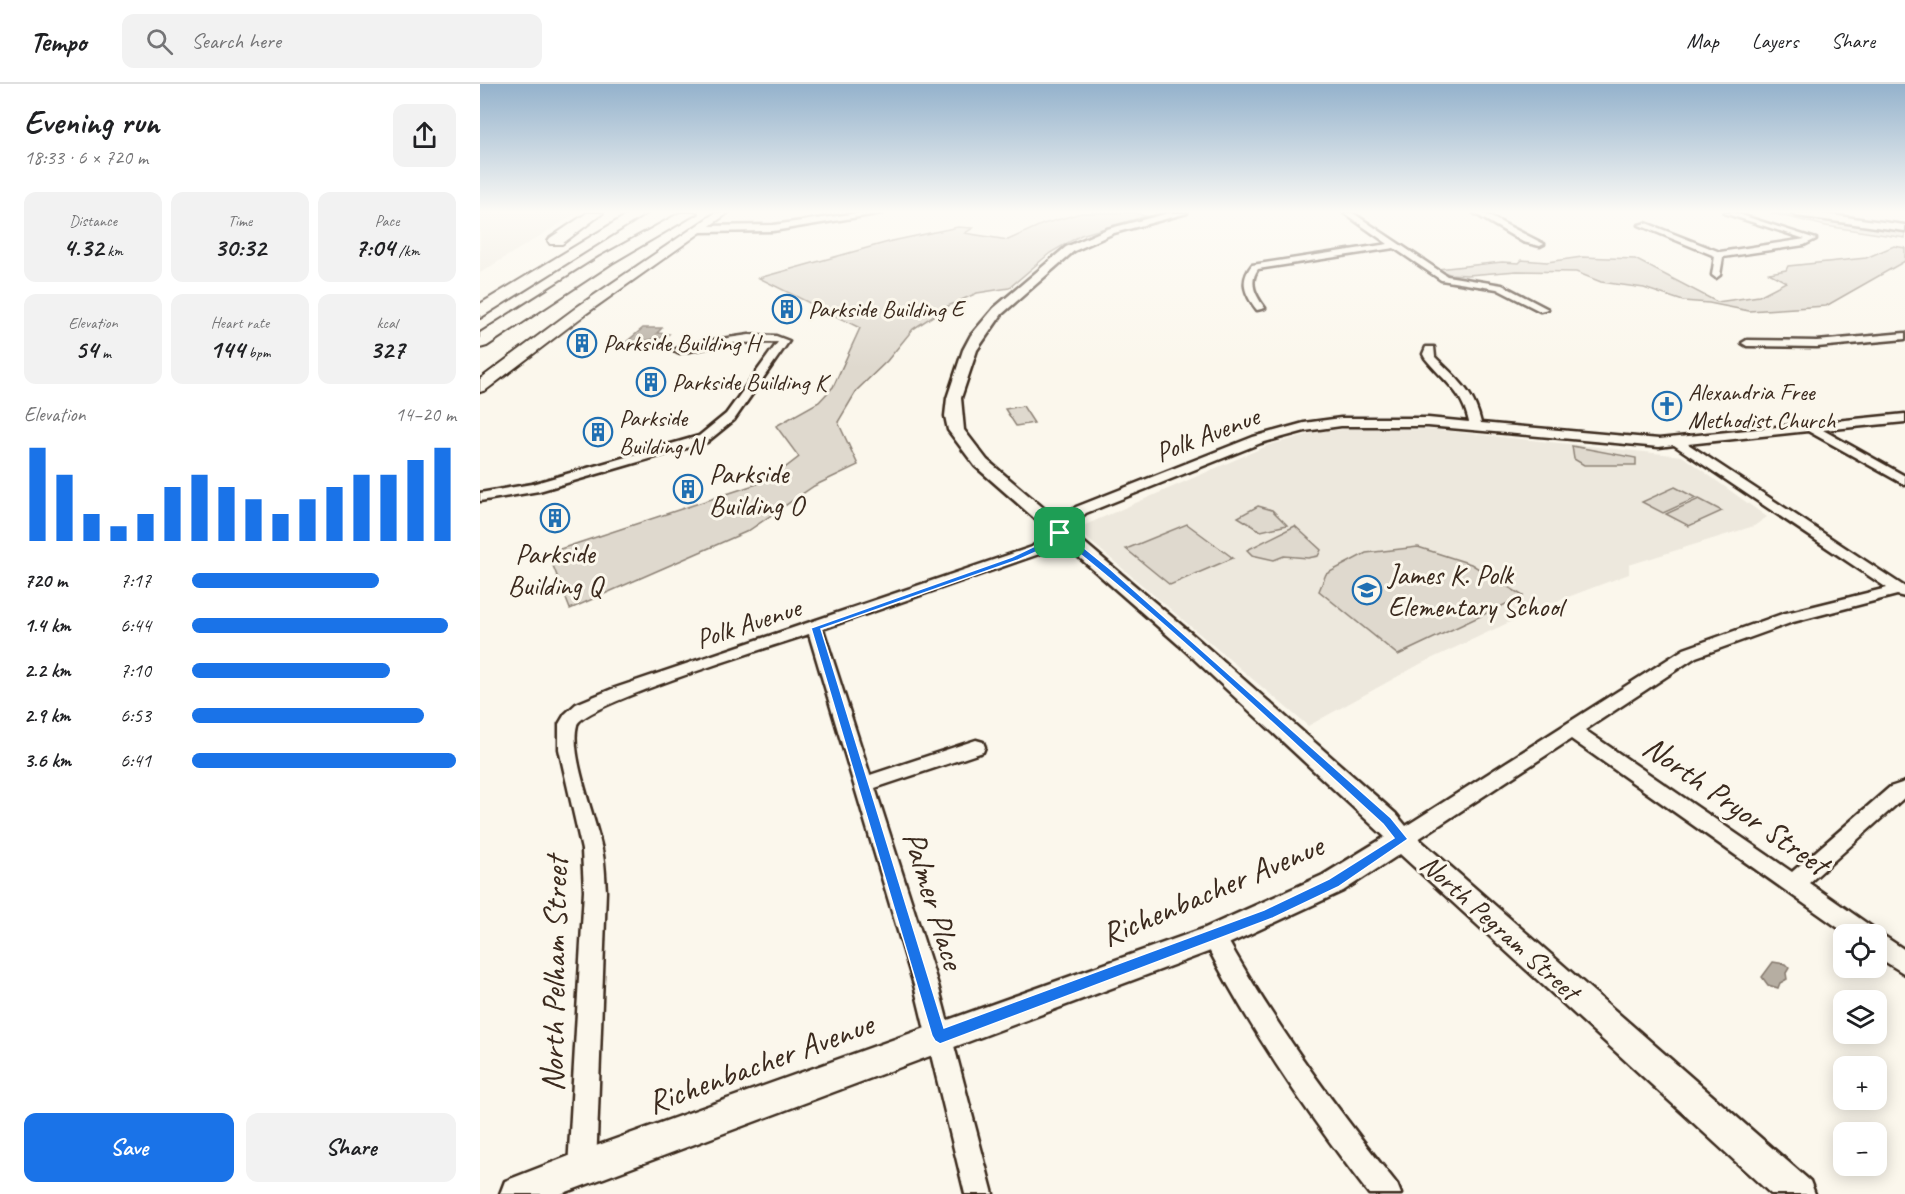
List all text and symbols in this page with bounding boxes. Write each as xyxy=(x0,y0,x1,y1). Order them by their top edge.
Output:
search box xyxy=(122,14,542,68)
text: Tempo xyxy=(30,24,86,59)
icon: search xyxy=(143,25,176,58)
text: Search here xyxy=(191,27,281,55)
text: Map xyxy=(1686,28,1719,54)
text: Layers xyxy=(1752,28,1798,54)
text: Share xyxy=(1831,28,1875,54)
text: Evening run xyxy=(24,101,159,143)
button: share xyxy=(393,104,456,167)
text: 18:33 · 6 × 720 m xyxy=(24,145,148,170)
text: Distance xyxy=(69,211,117,231)
text: Time xyxy=(228,211,252,231)
text: Pace xyxy=(375,211,399,231)
text: 4.32 xyxy=(63,231,103,264)
text: 30:32 xyxy=(214,231,266,264)
text: 7:04 xyxy=(355,231,395,264)
text: km xyxy=(103,241,123,261)
text: /km xyxy=(395,241,419,261)
building icon: Parkside Building E xyxy=(771,293,803,325)
place label: Parkside Building E xyxy=(808,294,967,324)
text: Elevation xyxy=(68,313,118,333)
text: Heart rate xyxy=(211,313,269,333)
text: kcal xyxy=(376,313,398,333)
building icon: Parkside Building H xyxy=(566,327,598,359)
place label: Parkside Building H xyxy=(603,328,764,358)
text: 54 xyxy=(75,333,98,366)
text: 144 xyxy=(210,333,245,366)
text: 327 xyxy=(370,333,405,366)
text: m xyxy=(98,343,111,363)
text: bpm xyxy=(245,343,270,363)
building icon: Parkside Building K xyxy=(635,366,667,398)
place label: Parkside Building K xyxy=(672,367,832,397)
place label: Alexandria Free Methodist Church xyxy=(1688,377,1836,435)
church icon: Alexandria Free Methodist Church xyxy=(1651,390,1683,422)
street label: Polk Avenue xyxy=(1150,398,1266,470)
text: Elevation xyxy=(24,402,86,427)
text: 14–20 m xyxy=(395,402,456,427)
place label: Parkside Building N xyxy=(619,403,706,461)
building icon: Parkside Building N xyxy=(582,416,614,448)
place label: Parkside Building O xyxy=(709,456,806,523)
building icon: Parkside Building O xyxy=(672,473,704,505)
building icon: Parkside Building Q xyxy=(539,502,571,534)
pin xyxy=(1034,507,1085,558)
icon: arrive xyxy=(1043,516,1076,549)
place label: Parkside Building Q xyxy=(508,536,605,603)
place label: James K. Polk Elementary School xyxy=(1386,557,1568,624)
text: 720 m xyxy=(24,568,67,593)
text: 7:17 xyxy=(120,568,151,593)
school or university icon: James K. Polk Elementary School xyxy=(1351,574,1383,606)
street label: Polk Avenue xyxy=(691,589,807,656)
text: 1.4 km xyxy=(24,613,71,638)
text: 6:44 xyxy=(120,613,151,638)
text: 2.2 km xyxy=(24,658,71,683)
text: 7:10 xyxy=(120,658,151,683)
text: 2.9 km xyxy=(24,703,70,728)
text: 6:53 xyxy=(120,703,151,728)
street label: North Pryor Street xyxy=(1635,725,1840,887)
text: 3.6 km xyxy=(24,748,71,773)
text: 6:41 xyxy=(120,748,151,773)
street label: Richenbacher Avenue xyxy=(1095,823,1331,956)
street label: Palmer Place xyxy=(893,826,975,976)
street label: North Pegram Street xyxy=(1413,846,1590,1010)
street label: North Pelham Street xyxy=(531,852,577,1092)
map controls xyxy=(1833,924,1887,1176)
button: locate xyxy=(1833,924,1887,978)
button: layers xyxy=(1833,990,1887,1044)
street label: Richenbacher Avenue xyxy=(641,1002,881,1123)
button: + xyxy=(1833,1056,1887,1110)
button: Save xyxy=(24,1113,234,1182)
button: Share xyxy=(246,1113,456,1182)
button: − xyxy=(1833,1122,1887,1176)

